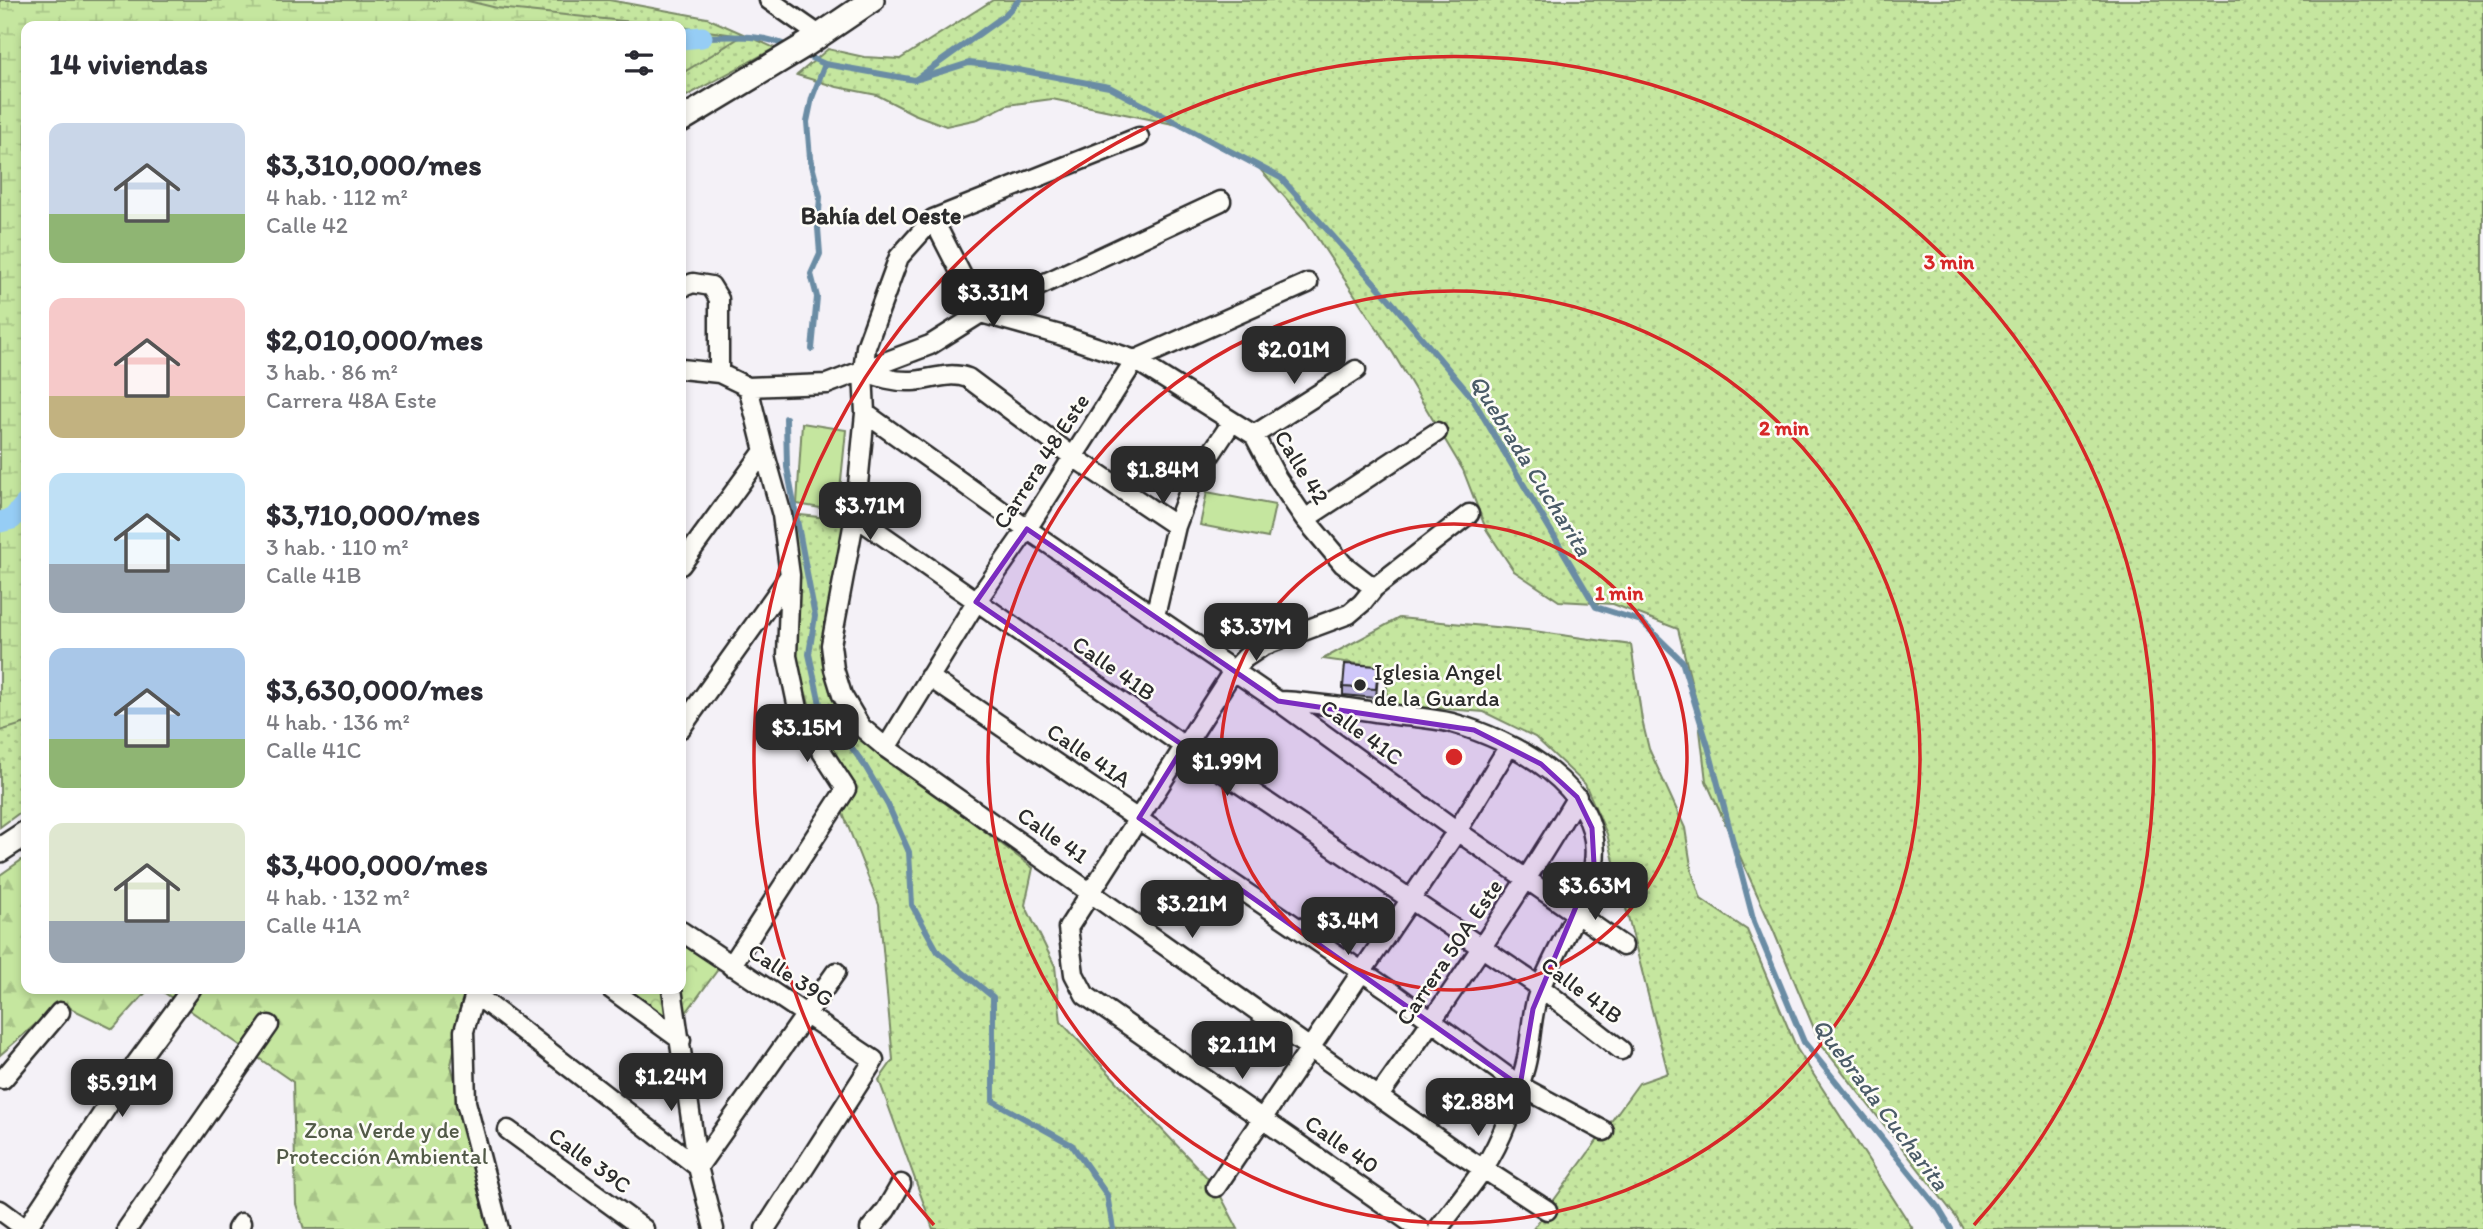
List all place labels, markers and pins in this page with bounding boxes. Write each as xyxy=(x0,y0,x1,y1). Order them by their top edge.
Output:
pin: $3.31M xyxy=(936,270,1050,329)
pin: $2.01M xyxy=(1237,326,1351,386)
pin: $1.84M xyxy=(1106,447,1220,506)
pin: $3.71M xyxy=(813,482,927,542)
pin: $3.37M xyxy=(1199,604,1313,663)
place label: Iglesia Angel de la Guarda xyxy=(1374,658,1503,712)
marker: Iglesia Angel de la Guarda xyxy=(1352,677,1368,693)
pin: $3.15M xyxy=(750,704,864,764)
pin: $1.99M xyxy=(1170,738,1284,798)
centre of rings xyxy=(1442,745,1466,769)
pin: $3.63M xyxy=(1538,862,1652,922)
pin: $3.21M xyxy=(1135,880,1249,940)
pin: $3.4M xyxy=(1299,898,1397,957)
pin: $2.11M xyxy=(1185,1021,1299,1081)
pin: $1.24M xyxy=(614,1054,728,1113)
pin: $5.91M xyxy=(65,1060,179,1119)
pin: $2.88M xyxy=(1421,1078,1535,1138)

